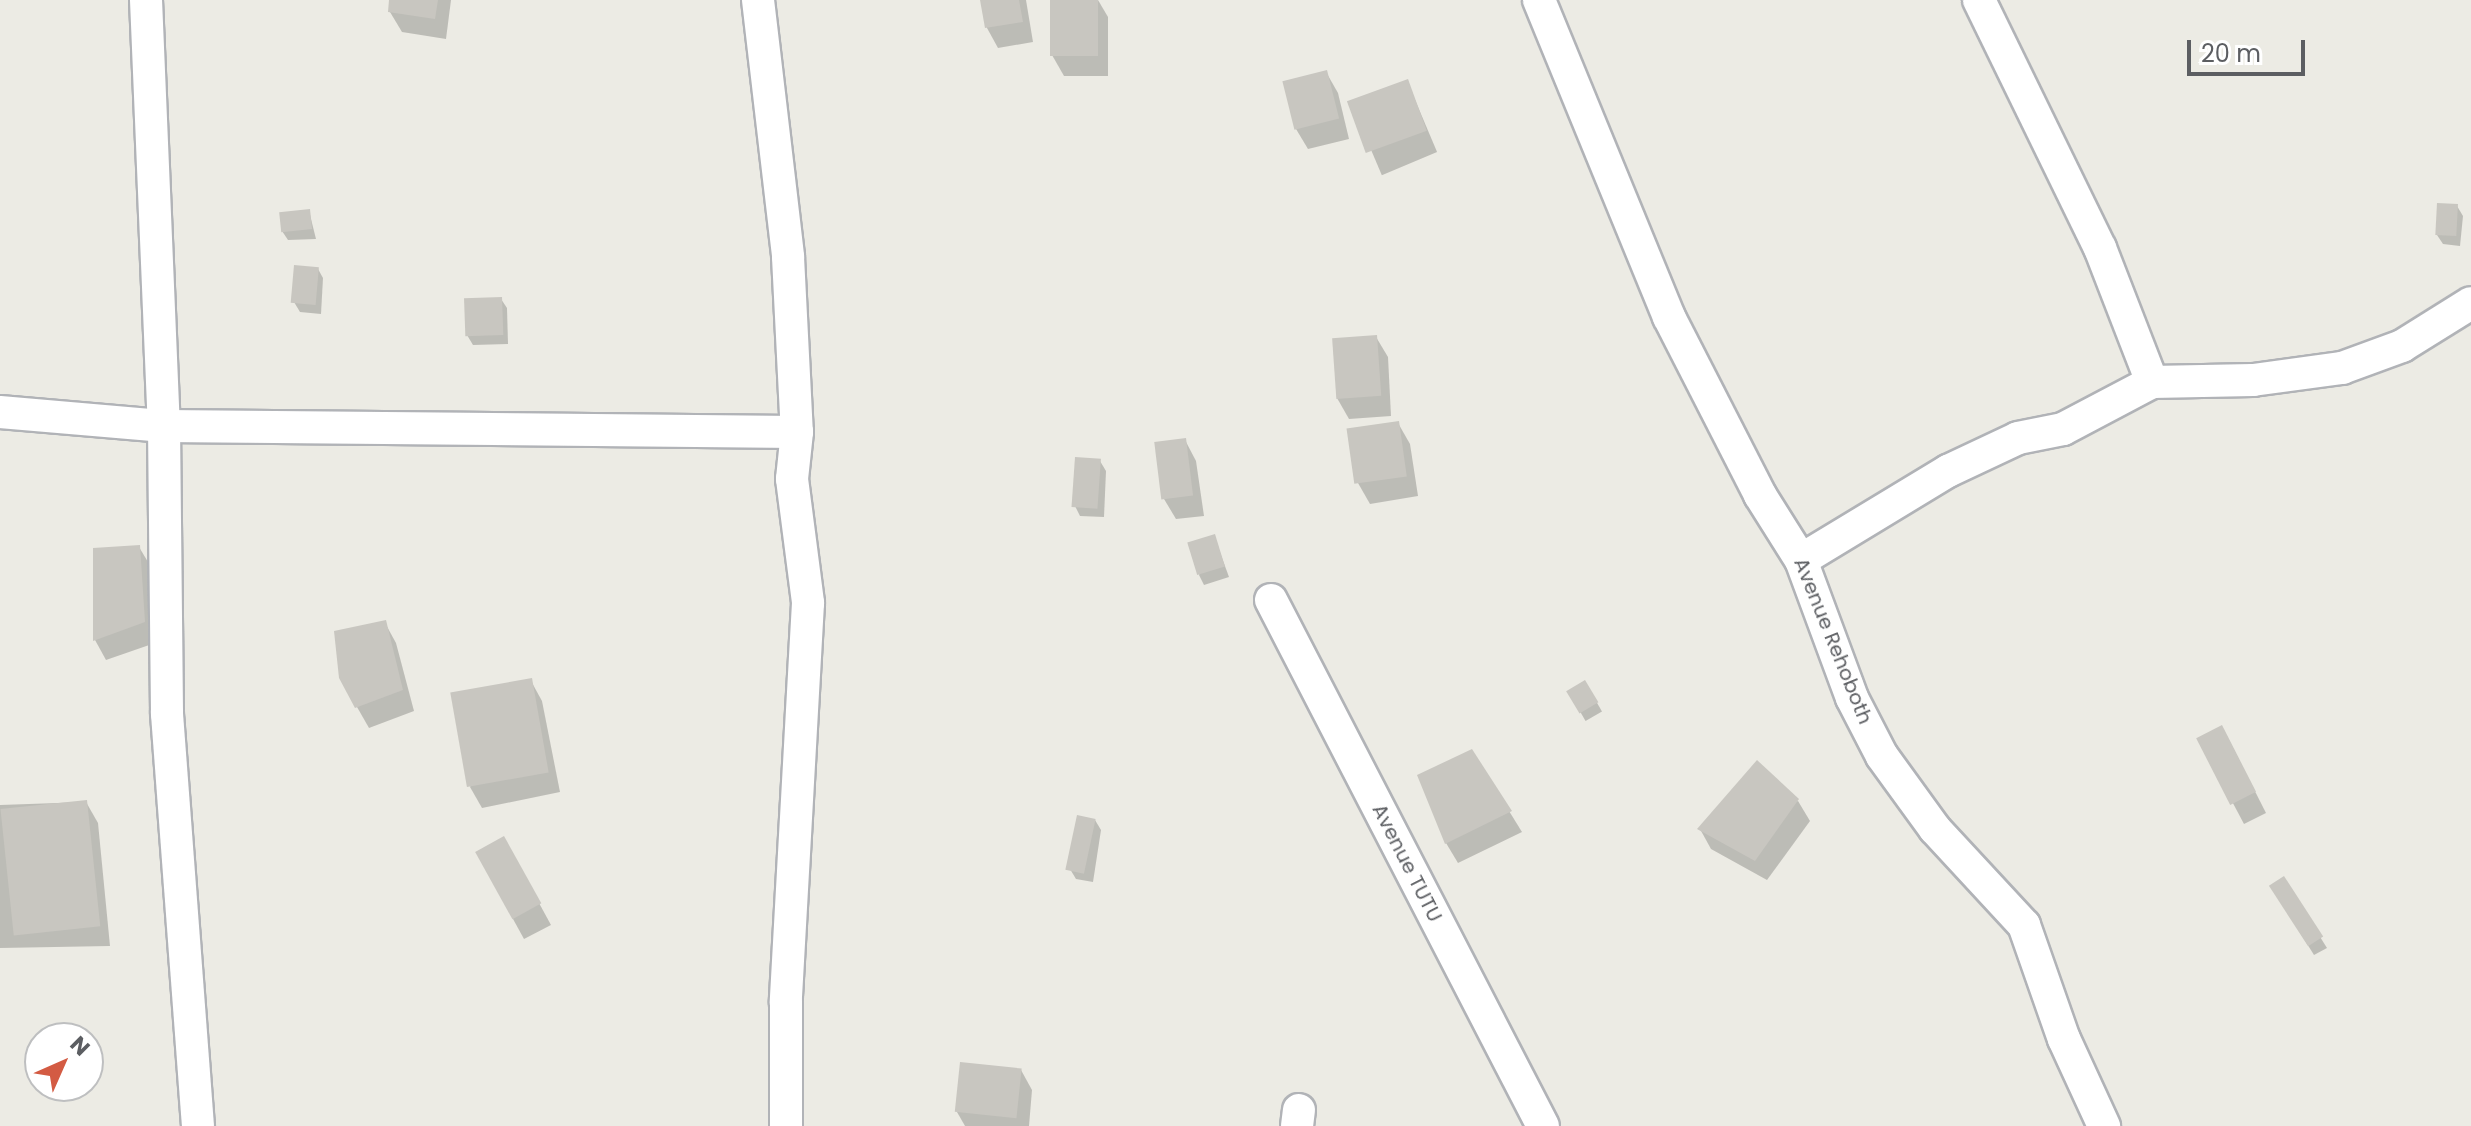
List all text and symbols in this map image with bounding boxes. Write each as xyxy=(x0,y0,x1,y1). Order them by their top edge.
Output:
scale bar xyxy=(2191,24,2309,74)
text: 20 m xyxy=(2201,37,2261,70)
street label: Avenue Rehoboth xyxy=(1789,554,1877,728)
street label: Avenue TUTU xyxy=(1367,800,1447,926)
north arrow xyxy=(24,1022,104,1102)
text: N xyxy=(63,1029,97,1063)

